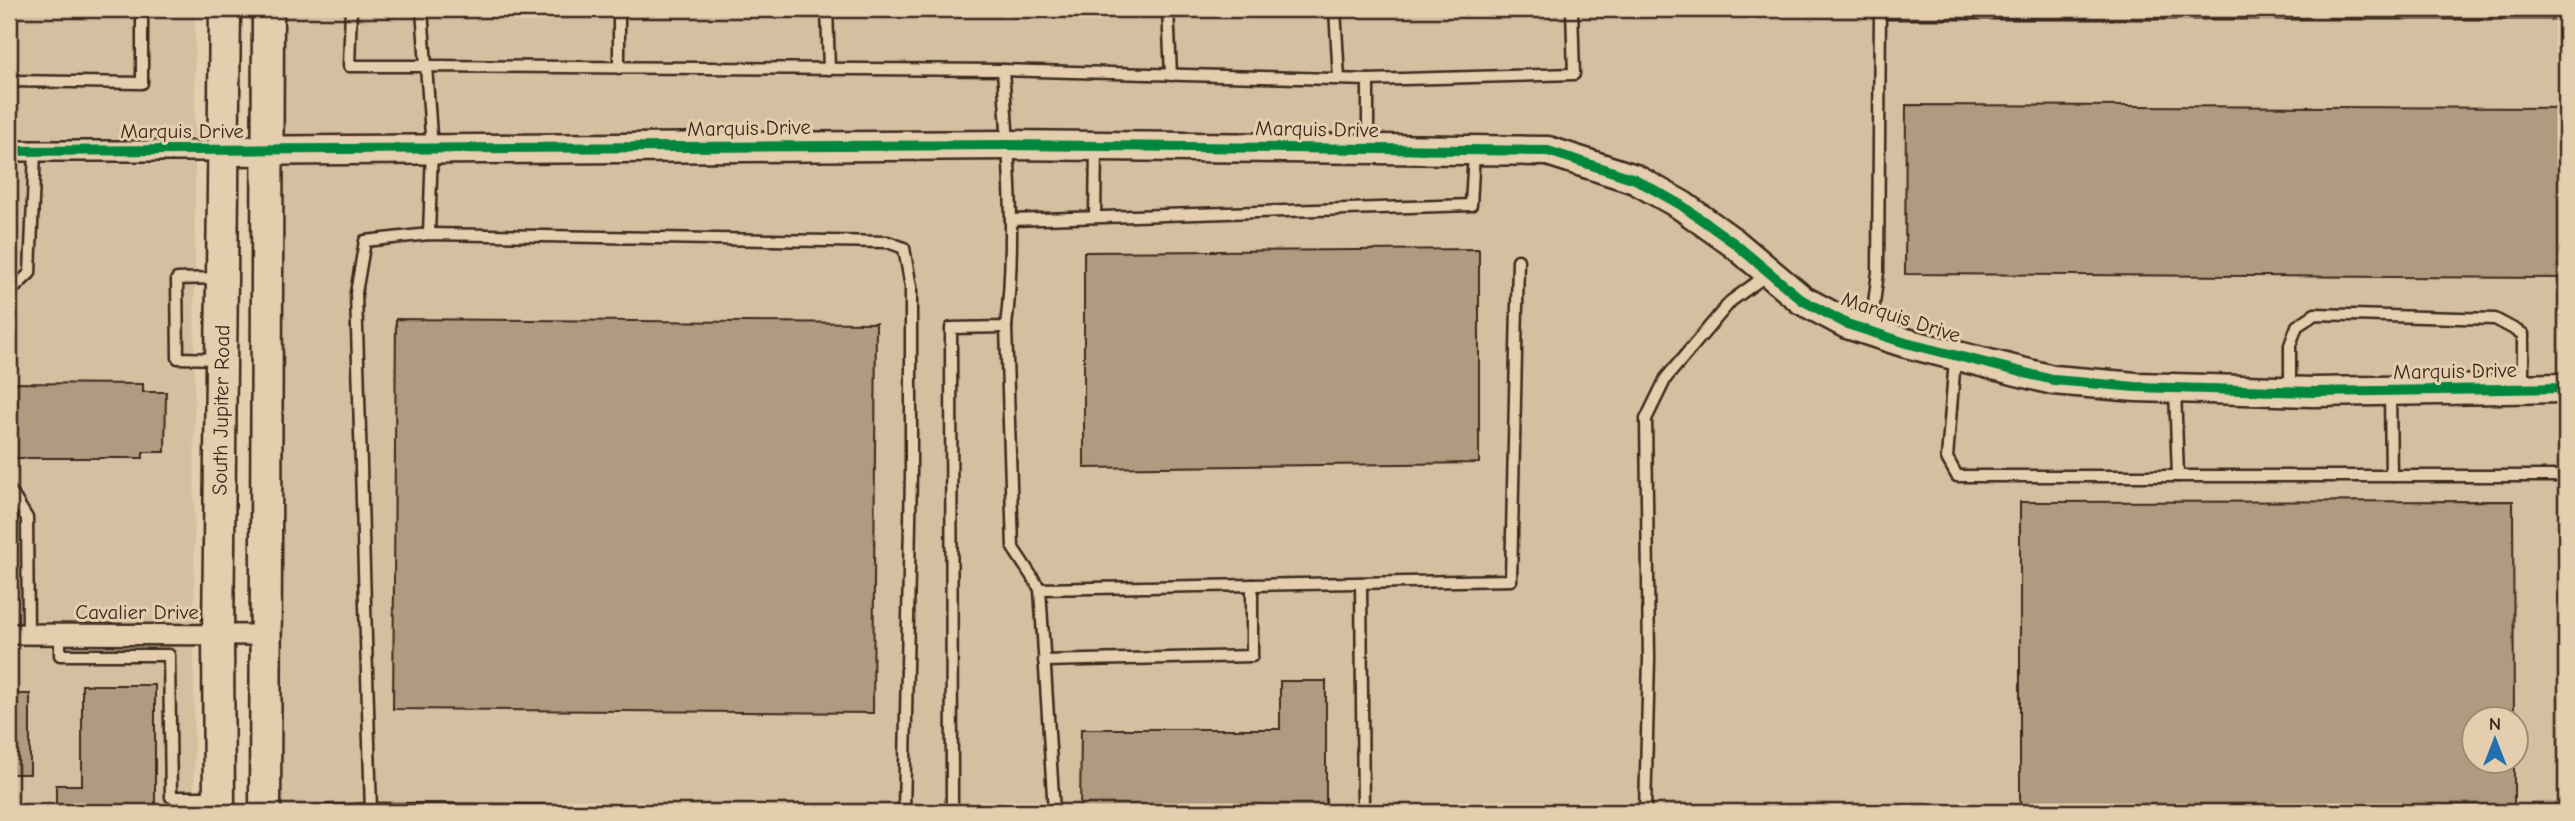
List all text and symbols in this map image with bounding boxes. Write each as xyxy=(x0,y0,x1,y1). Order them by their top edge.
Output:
street label: Marquis Drive xyxy=(687,115,811,141)
street label: Marquis Drive xyxy=(1255,116,1379,142)
street label: Marquis Drive xyxy=(120,119,244,143)
street label: Marquis Drive xyxy=(1838,286,1964,348)
street label: South Jupiter Road xyxy=(208,325,234,495)
street label: Marquis Drive xyxy=(2393,358,2517,384)
street label: Cavalier Drive xyxy=(75,600,199,624)
north arrow xyxy=(2460,706,2530,776)
text: N xyxy=(2489,713,2501,735)

